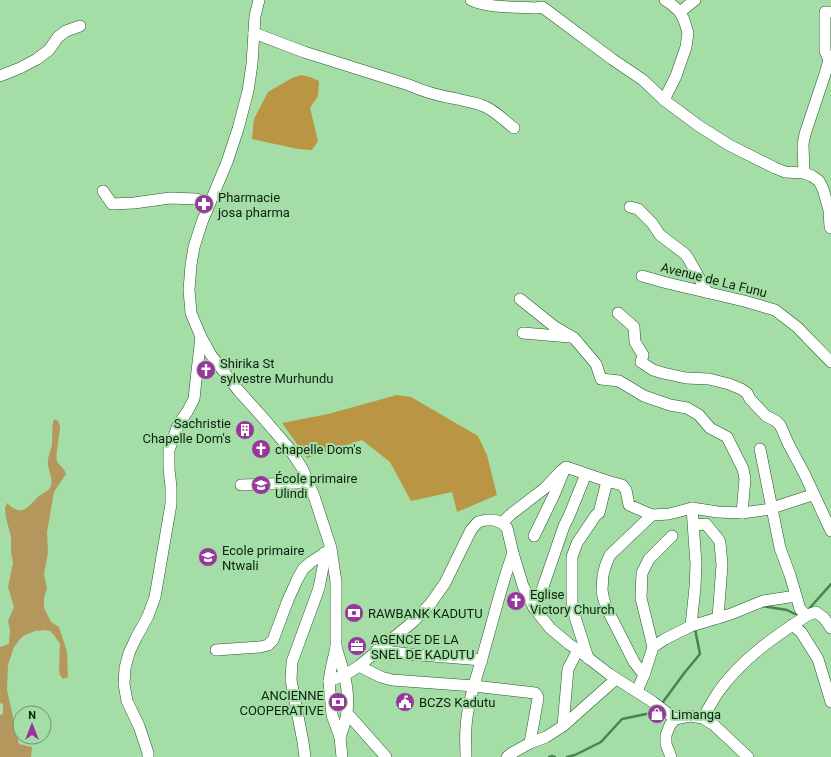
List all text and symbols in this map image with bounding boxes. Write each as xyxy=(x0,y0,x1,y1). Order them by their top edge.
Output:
place label: Pharmacie josa pharma xyxy=(217,190,290,220)
pharmacy icon: Pharmacie josa pharma xyxy=(193,193,215,215)
street label: Avenue de La Funu xyxy=(659,260,769,300)
place label: Shirika St sylvestre Murhundu xyxy=(220,356,333,386)
church icon: Shirika St sylvestre Murhundu xyxy=(195,359,217,381)
place label: Sachristie Chapelle Dom's xyxy=(143,416,231,446)
building icon: Sachristie Chapelle Dom's xyxy=(234,419,256,441)
church icon: chapelle Dom's xyxy=(250,438,272,460)
place label: chapelle Dom's xyxy=(275,442,362,457)
place label: École primaire Ulindi xyxy=(275,471,358,501)
school or university icon: École primaire Ulindi xyxy=(250,474,272,496)
place label: Ecole primaire Ntwali xyxy=(222,543,305,573)
school or university icon: Ecole primaire Ntwali xyxy=(197,546,219,568)
place label: Eglise Victory Church xyxy=(530,587,615,617)
church icon: Eglise Victory Church xyxy=(505,590,527,612)
bank icon: RAWBANK KADUTU xyxy=(343,602,365,624)
place label: RAWBANK KADUTU xyxy=(368,606,483,621)
place label: AGENCE DE LA SNEL DE KADUTU xyxy=(371,632,475,662)
office icon: AGENCE DE LA SNEL DE KADUTU xyxy=(346,635,368,657)
place label: ANCIENNE COOPERATIVE xyxy=(239,688,324,718)
bank icon: ANCIENNE COOPERATIVE xyxy=(327,691,349,713)
public building icon: BCZS Kadutu xyxy=(394,691,416,713)
place label: BCZS Kadutu xyxy=(419,695,495,710)
shop icon: Limanga xyxy=(646,703,668,725)
north arrow xyxy=(12,705,52,745)
place label: Limanga xyxy=(671,707,721,722)
text: N xyxy=(28,709,36,722)

